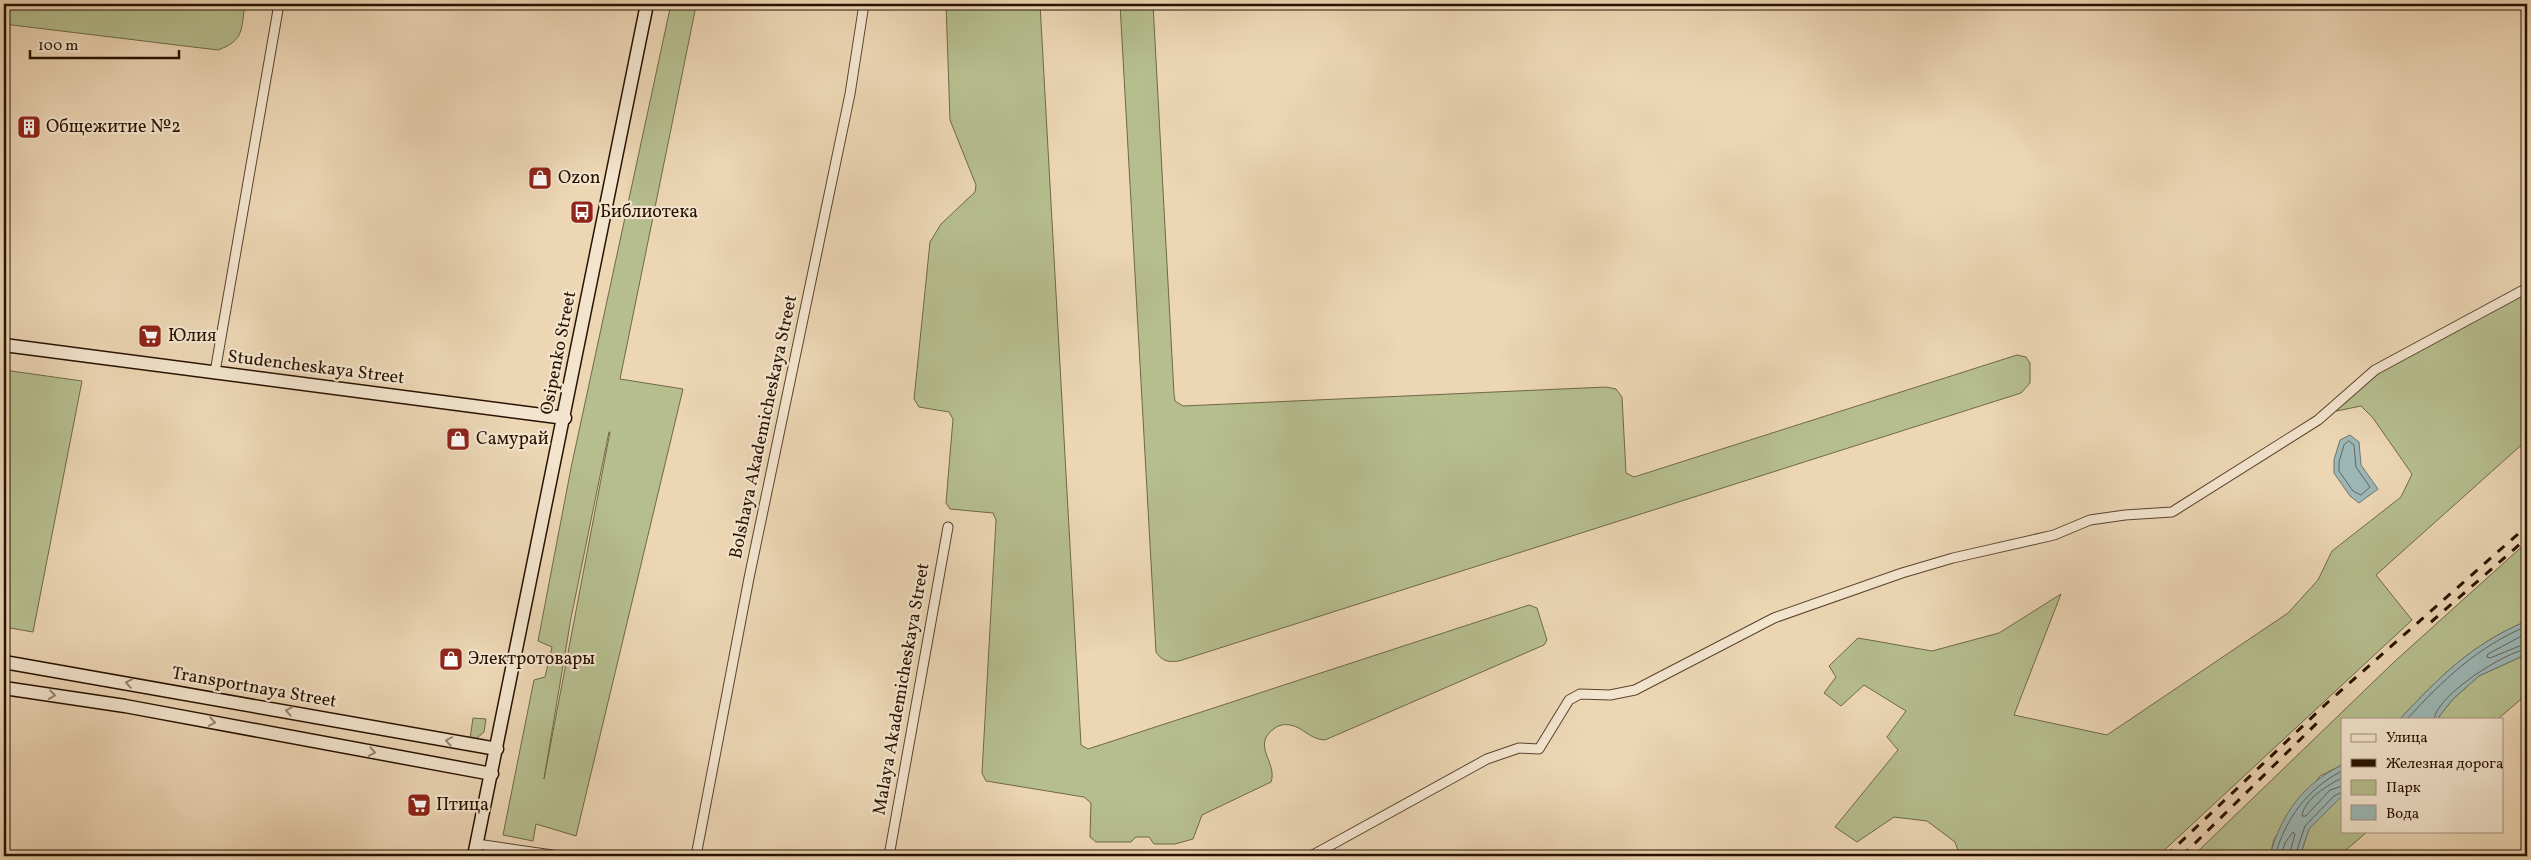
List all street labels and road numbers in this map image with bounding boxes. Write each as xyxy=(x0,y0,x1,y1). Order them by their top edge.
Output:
street label: Osipenko Street xyxy=(535,289,583,417)
street label: Bolshaya Akademicheskaya Street xyxy=(724,293,804,561)
street label: Studencheskaya Street xyxy=(226,345,406,391)
street label: Malaya Akademicheskaya Street xyxy=(867,561,937,817)
street label: Transportnaya Street xyxy=(170,661,338,715)

